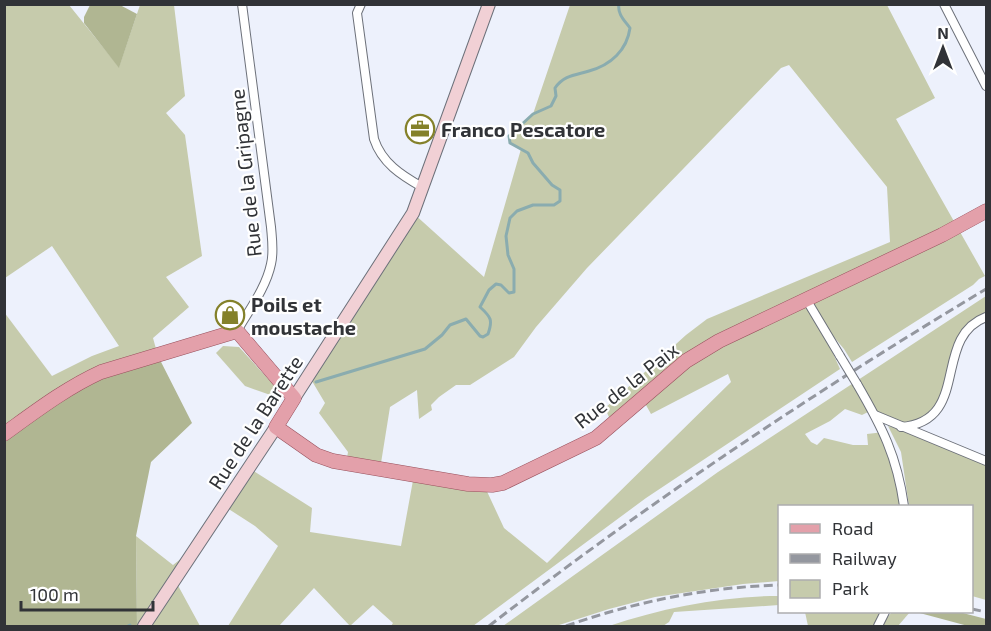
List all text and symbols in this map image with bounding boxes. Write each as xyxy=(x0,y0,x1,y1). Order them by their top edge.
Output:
north arrow xyxy=(913,18,973,78)
text: N xyxy=(937,23,949,42)
street label: Rue de la Gripagne xyxy=(224,88,266,258)
office icon: Franco Pescatore xyxy=(404,113,436,145)
place label: Franco Pescatore xyxy=(441,117,605,141)
place label: Poils et moustache xyxy=(251,292,356,339)
shop icon: Poils et moustache xyxy=(214,299,246,331)
street label: Rue de la Paix xyxy=(569,337,683,433)
street label: Rue de la Barette xyxy=(203,351,307,493)
legend xyxy=(778,505,973,613)
text: Road xyxy=(832,517,873,539)
text: Railway xyxy=(832,547,897,569)
scale bar xyxy=(21,574,153,612)
text: Park xyxy=(832,577,869,599)
text: 100 m xyxy=(30,583,79,605)

